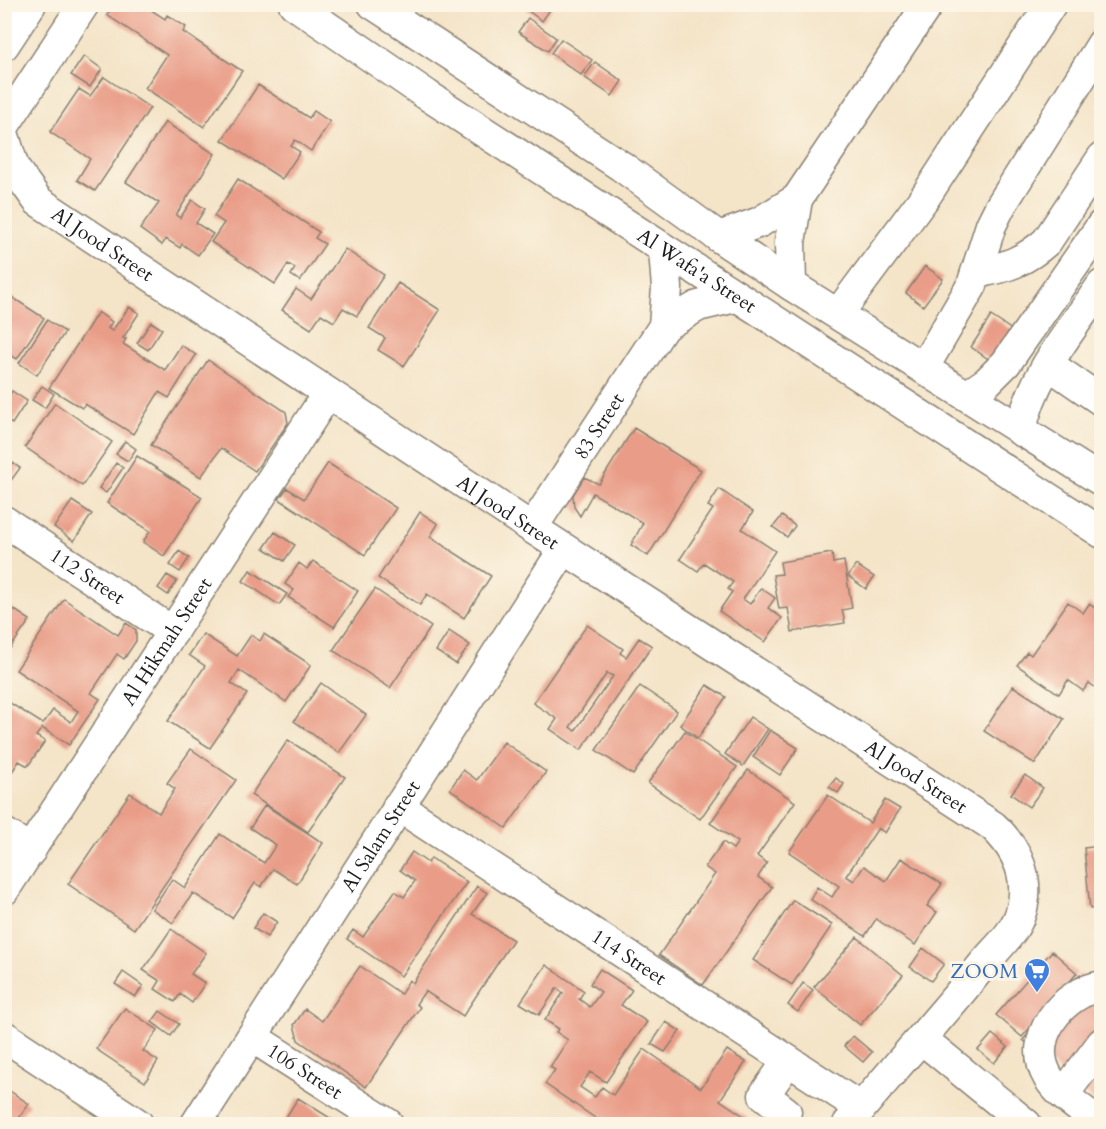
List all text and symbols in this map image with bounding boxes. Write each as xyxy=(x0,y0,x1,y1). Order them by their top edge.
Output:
street label: Al Jood Street xyxy=(46,201,159,288)
street label: Al Wafa'a Street xyxy=(632,222,762,320)
street label: 83 Street xyxy=(568,387,631,465)
street label: Al Jood Street xyxy=(451,469,565,556)
street label: 112 Street xyxy=(45,542,131,611)
street label: Al Hikmah Street xyxy=(115,572,219,711)
street label: Al Jood Street xyxy=(859,733,973,820)
street label: Al Salam Street xyxy=(335,775,427,897)
street label: 114 Street xyxy=(586,923,672,992)
supermarket icon: ZOOM xyxy=(1022,956,1052,994)
place label: ZOOM xyxy=(950,958,1018,985)
street label: 106 Street xyxy=(262,1037,348,1106)

